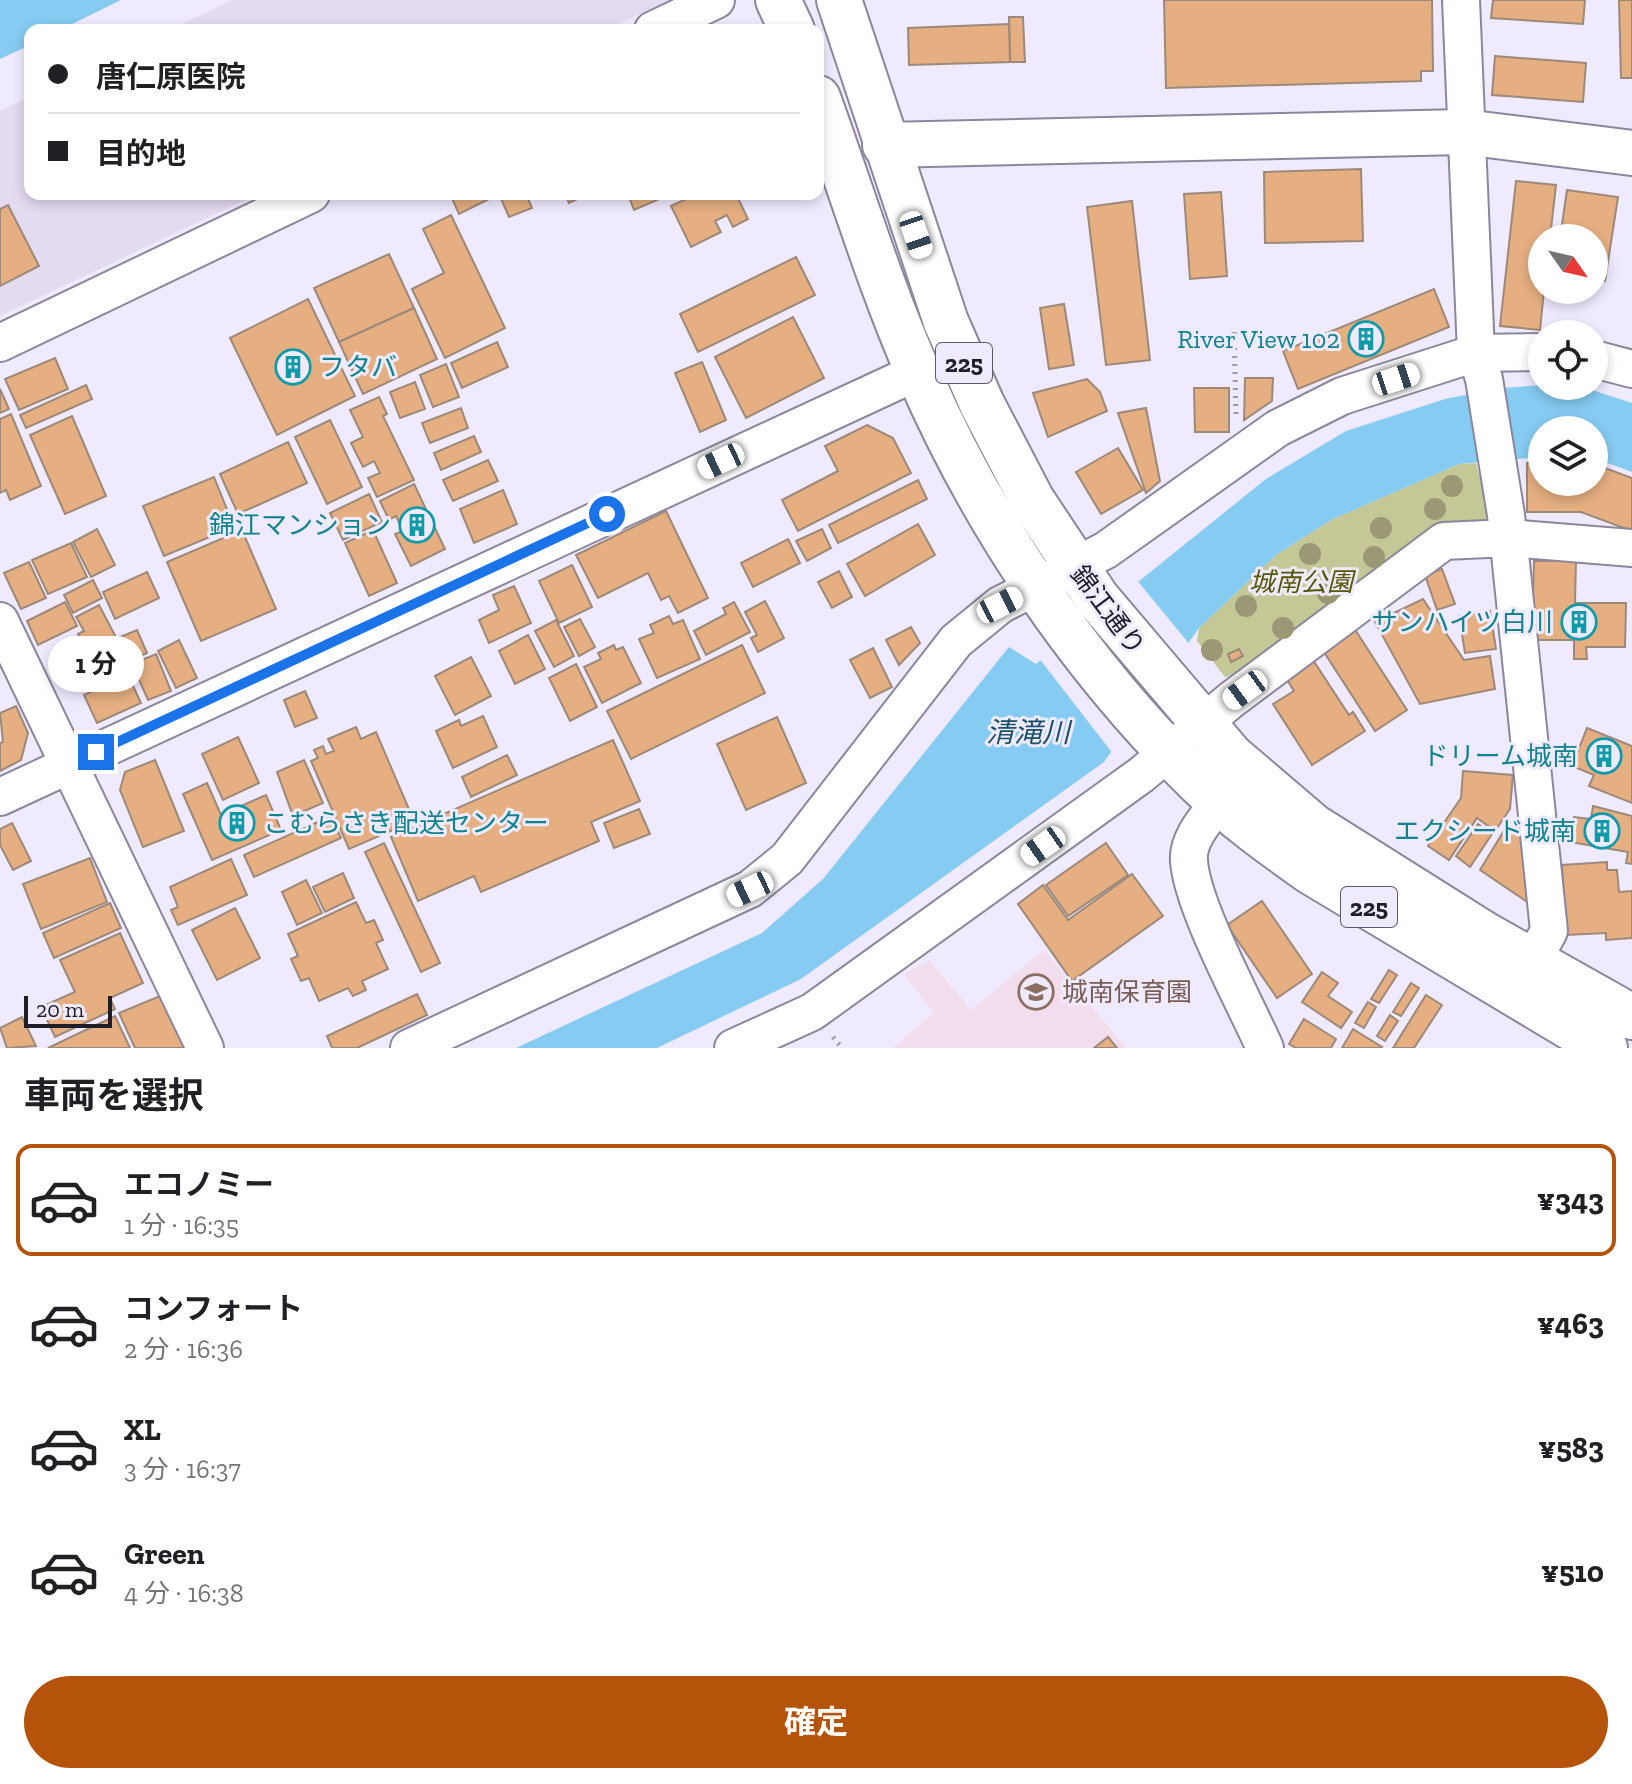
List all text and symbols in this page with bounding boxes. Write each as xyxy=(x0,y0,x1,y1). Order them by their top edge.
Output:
text: 唐仁原医院 xyxy=(96,59,246,95)
text: 目的地 xyxy=(96,136,186,172)
car xyxy=(897,208,935,262)
north arrow xyxy=(1528,224,1608,304)
map controls xyxy=(1528,224,1608,496)
building icon: River View 102 xyxy=(1347,320,1385,358)
button: locate xyxy=(1528,320,1608,400)
place label: River View 102 xyxy=(1177,323,1340,355)
road number: 225 xyxy=(936,343,992,383)
building icon: フタバ xyxy=(274,348,312,386)
place label: フタバ xyxy=(319,351,397,383)
car xyxy=(1369,360,1423,398)
button: layers xyxy=(1528,416,1608,496)
car xyxy=(694,440,748,482)
route start xyxy=(589,496,625,532)
building icon: 錦江マンション xyxy=(398,506,436,544)
place label: 錦江マンション xyxy=(209,509,391,541)
street label: 錦江通り xyxy=(1064,559,1152,661)
park label: 城南公園 xyxy=(1249,566,1357,598)
car xyxy=(973,583,1027,627)
building icon: サンハイツ白川 xyxy=(1560,603,1598,641)
place label: サンハイツ白川 xyxy=(1372,606,1553,638)
callout: 1 分 xyxy=(48,636,144,692)
text: 1 分 xyxy=(75,648,117,680)
car xyxy=(1219,666,1271,714)
water label: 清滝川 xyxy=(986,716,1073,749)
route end xyxy=(78,734,114,770)
building icon: ドリーム城南 xyxy=(1585,737,1623,775)
place label: ドリーム城南 xyxy=(1423,740,1578,772)
building icon: こむらさき配送センター xyxy=(218,804,256,842)
place label: こむらさき配送センター xyxy=(263,807,549,839)
building icon: エクシード城南 xyxy=(1583,812,1621,850)
place label: エクシード城南 xyxy=(1394,815,1576,847)
car xyxy=(1016,822,1070,870)
car xyxy=(723,868,777,910)
road number: 225 xyxy=(1341,887,1397,927)
school or university icon: 城南保育園 xyxy=(1017,973,1055,1011)
place label: 城南保育園 xyxy=(1062,976,1192,1008)
scale bar xyxy=(24,992,112,1028)
text: 20 m xyxy=(36,996,84,1023)
text: 車両を選択 xyxy=(24,1074,204,1117)
icon: car xyxy=(28,1164,100,1236)
text: エコノミー xyxy=(124,1167,274,1203)
text: ¥343 xyxy=(1537,1182,1604,1218)
text: 1 分 · 16:35 xyxy=(124,1209,239,1241)
icon: car xyxy=(28,1288,100,1360)
text: コンフォート xyxy=(124,1291,303,1327)
text: ¥463 xyxy=(1537,1306,1604,1342)
text: 2 分 · 16:36 xyxy=(124,1333,243,1365)
icon: car xyxy=(28,1412,100,1484)
text: XL xyxy=(124,1412,161,1448)
text: ¥583 xyxy=(1538,1430,1604,1466)
text: 3 分 · 16:37 xyxy=(124,1453,241,1485)
icon: car xyxy=(28,1536,100,1608)
text: Green xyxy=(124,1536,204,1572)
text: ¥510 xyxy=(1541,1554,1604,1590)
text: 4 分 · 16:38 xyxy=(124,1577,244,1609)
button: 確定 xyxy=(24,1676,1608,1768)

